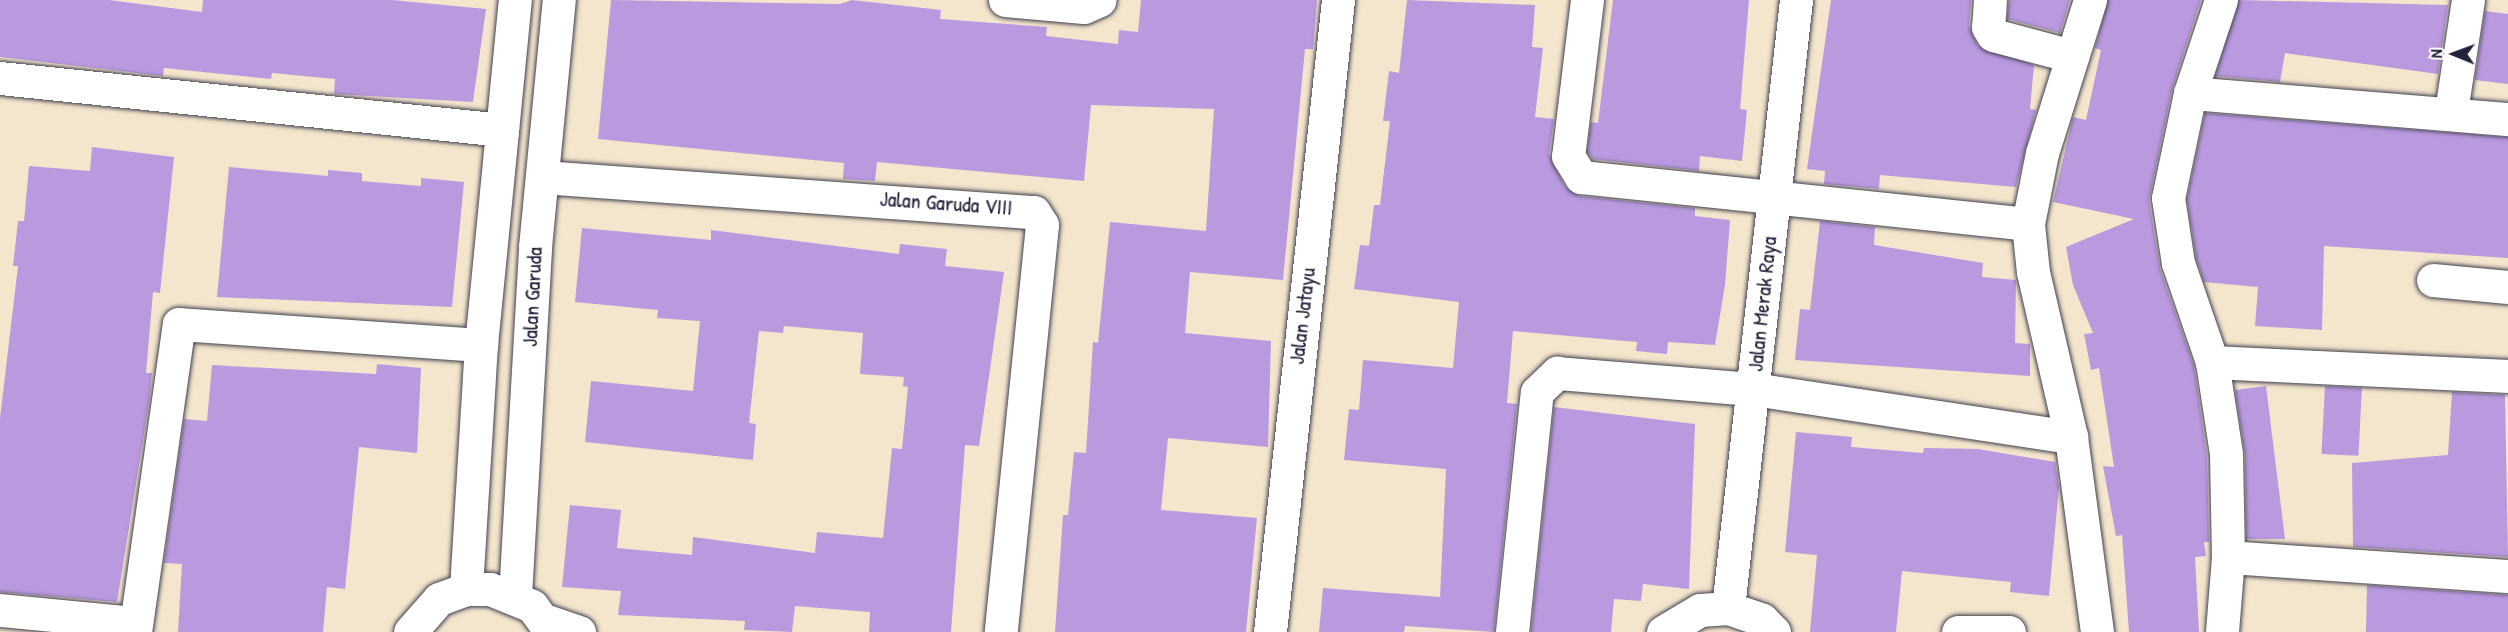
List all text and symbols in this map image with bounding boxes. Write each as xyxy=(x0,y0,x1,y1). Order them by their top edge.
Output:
north arrow xyxy=(2424,24,2484,84)
text: N xyxy=(2425,49,2447,58)
street label: Jalan Garuda VIII xyxy=(879,185,1013,221)
street label: Jalan Merak Raya xyxy=(1742,235,1782,373)
street label: Jalan Garuda xyxy=(516,246,548,348)
street label: Jalan Jatayu xyxy=(1283,266,1321,366)

